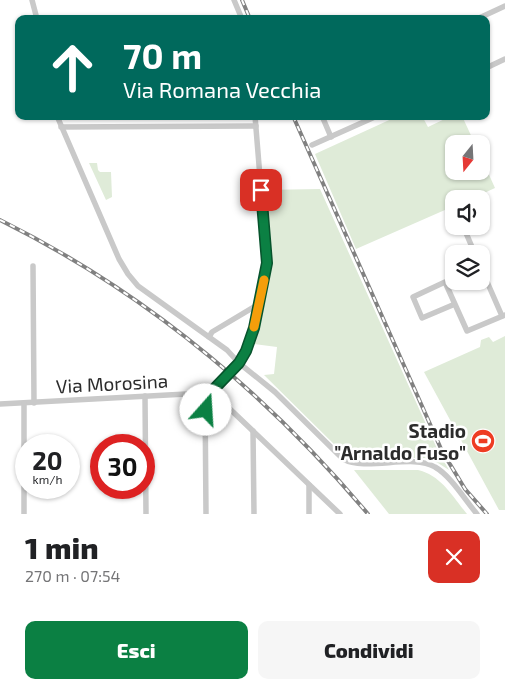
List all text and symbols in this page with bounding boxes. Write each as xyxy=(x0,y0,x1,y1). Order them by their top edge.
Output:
text: 70 m xyxy=(123,34,202,76)
icon: ahead xyxy=(40,35,105,100)
text: Via Romana Vecchia xyxy=(123,76,321,102)
north arrow xyxy=(445,135,490,180)
map controls xyxy=(445,135,490,290)
pin xyxy=(240,169,282,211)
icon: arrive xyxy=(247,176,275,204)
button: sound xyxy=(445,190,490,235)
button: layers xyxy=(445,245,490,290)
street label: Via Morosina xyxy=(55,369,169,397)
position arrow xyxy=(179,383,231,435)
place label: Stadio "Arnaldo Fuso" xyxy=(334,419,466,464)
sports icon: Stadio "Arnaldo Fuso" xyxy=(470,428,496,454)
speed limit sign: 30 xyxy=(90,434,155,499)
text: 20 xyxy=(32,445,63,475)
text: km/h xyxy=(33,472,62,486)
text: 1 min xyxy=(25,529,99,565)
button: close xyxy=(428,531,480,583)
text: 270 m · 07:54 xyxy=(25,566,120,585)
button: Esci xyxy=(25,621,248,679)
button: Condividi xyxy=(258,621,480,679)

